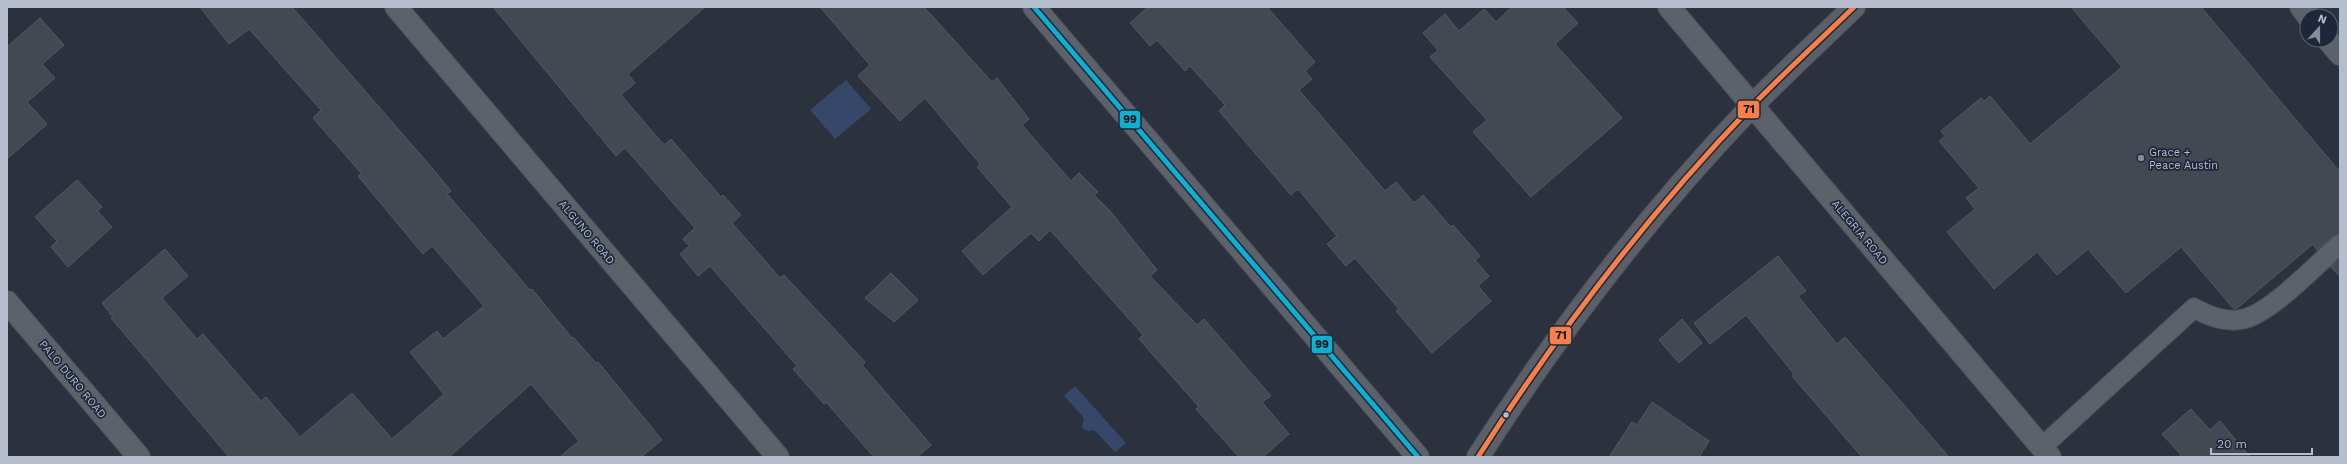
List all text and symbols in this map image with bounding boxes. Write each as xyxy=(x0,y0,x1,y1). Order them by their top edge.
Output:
north arrow xyxy=(2299,8,2339,48)
text: N xyxy=(2316,12,2329,27)
line badge: 71 xyxy=(1737,100,1760,119)
text: 71 xyxy=(1743,103,1755,116)
line badge: 99 xyxy=(1119,110,1141,129)
text: 99 xyxy=(1123,113,1137,126)
place label: Grace + Peace Austin xyxy=(2149,146,2218,172)
marker: Grace + Peace Austin xyxy=(2136,153,2146,163)
street label: ALEGRIA ROAD xyxy=(1829,197,1890,267)
street label: ALGUNO ROAD xyxy=(556,198,617,267)
line badge: 71 xyxy=(1549,326,1572,345)
text: 71 xyxy=(1555,329,1567,342)
line badge: 99 xyxy=(1311,335,1333,354)
street label: PALO DURO ROAD xyxy=(36,338,109,421)
text: 99 xyxy=(1315,338,1329,351)
unlabelled marker xyxy=(1501,410,1511,420)
scale bar xyxy=(2211,430,2312,456)
text: 20 m xyxy=(2217,437,2247,451)

